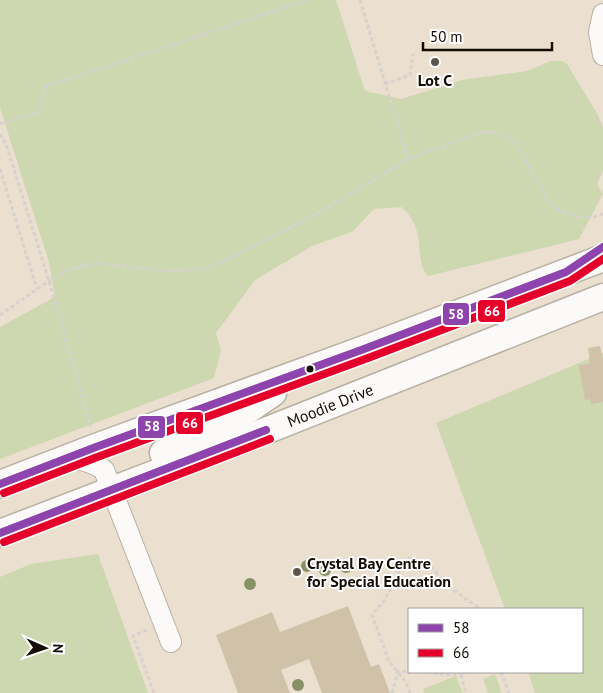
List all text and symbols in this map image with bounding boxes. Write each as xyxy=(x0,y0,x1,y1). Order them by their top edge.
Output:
scale bar xyxy=(423,20,552,52)
text: 50 m xyxy=(430,27,463,46)
marker: Lot C xyxy=(429,56,441,68)
place label: Lot C xyxy=(418,70,452,90)
line badge: 66 xyxy=(477,299,506,323)
line badge: 58 xyxy=(442,302,470,326)
text: 66 xyxy=(484,302,500,320)
text: 58 xyxy=(448,305,464,323)
unlabelled marker xyxy=(305,364,315,374)
street label: Moodie Drive xyxy=(284,379,376,431)
line badge: 66 xyxy=(175,411,204,435)
text: 66 xyxy=(182,414,198,432)
line badge: 58 xyxy=(137,415,166,439)
text: 58 xyxy=(144,417,160,435)
place label: Crystal Bay Centre for Special Education xyxy=(307,553,451,591)
marker: Crystal Bay Centre for Special Education xyxy=(291,566,303,578)
legend xyxy=(408,608,583,673)
text: 58 xyxy=(453,618,469,637)
north arrow xyxy=(20,623,70,673)
text: 66 xyxy=(453,643,469,662)
text: N xyxy=(49,644,67,653)

